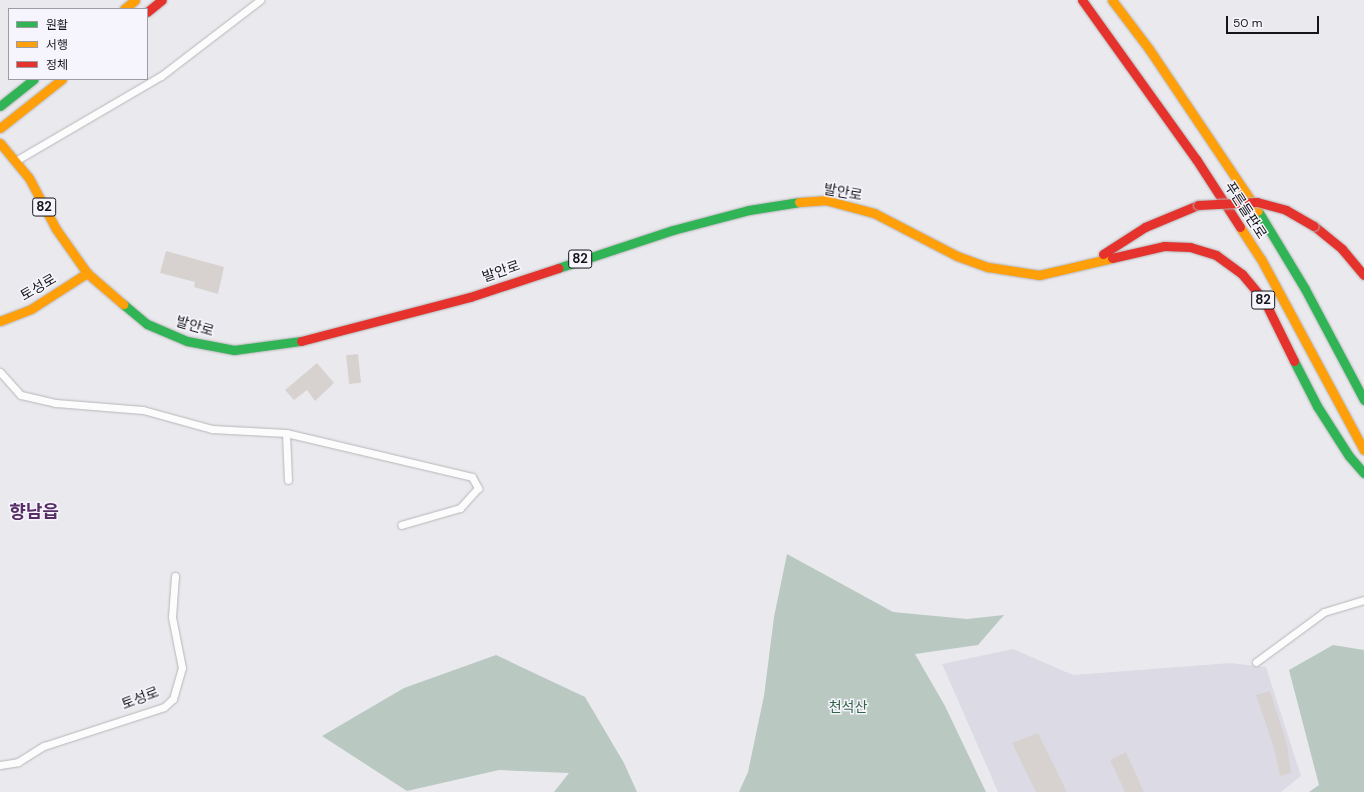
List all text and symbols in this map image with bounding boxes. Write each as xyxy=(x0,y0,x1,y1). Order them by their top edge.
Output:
legend xyxy=(8,8,148,80)
scale bar xyxy=(1228,8,1321,34)
text: 50 m xyxy=(1233,15,1262,31)
text: 원활 xyxy=(46,17,68,33)
text: 서행 xyxy=(46,37,68,53)
text: 정체 xyxy=(46,57,68,73)
street label: 푸른들판로 xyxy=(1221,178,1271,242)
street label: 발안로 xyxy=(823,180,863,204)
road number: 82 xyxy=(32,196,56,218)
road number: 82 xyxy=(568,248,592,270)
street label: 발안로 xyxy=(480,257,522,285)
street label: 토성로 xyxy=(17,270,59,304)
road number: 82 xyxy=(1251,289,1275,311)
street label: 발안로 xyxy=(174,313,216,339)
district label: 향남읍 xyxy=(9,501,59,523)
street label: 토성로 xyxy=(119,683,161,713)
park label: 천석산 xyxy=(829,699,867,715)

